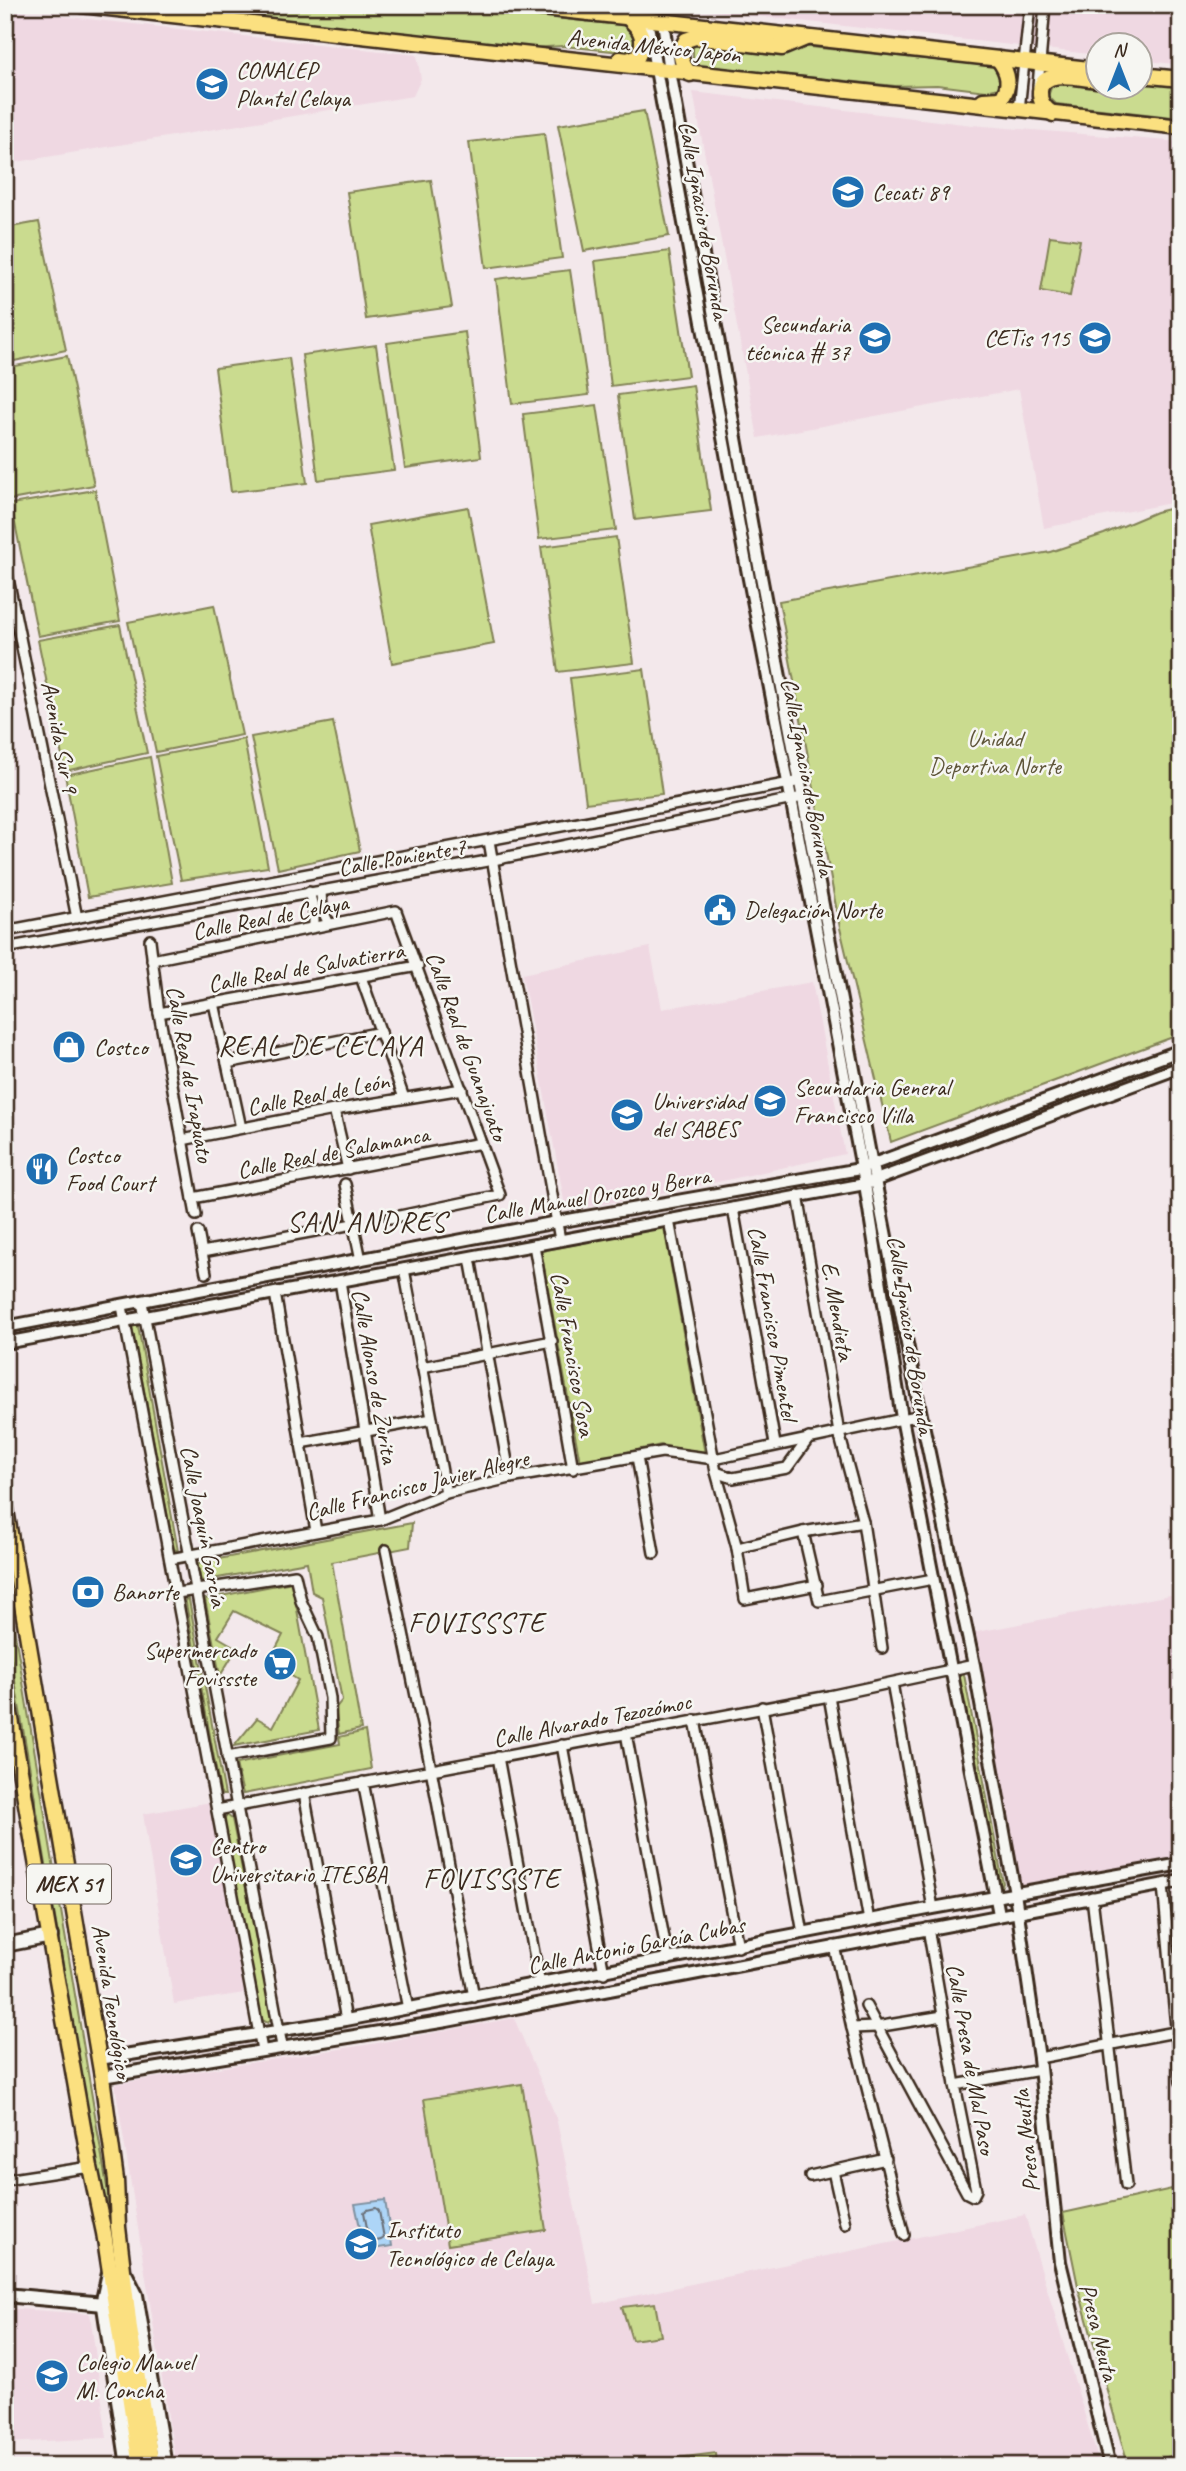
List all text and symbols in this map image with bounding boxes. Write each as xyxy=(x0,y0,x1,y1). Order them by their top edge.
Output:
street label: Avenida México Japón xyxy=(566,22,743,70)
north arrow xyxy=(1084,32,1154,102)
text: N xyxy=(1113,38,1128,62)
place label: CONALEP Plantel Celaya xyxy=(236,55,351,113)
school or university icon: CONALEP Plantel Celaya xyxy=(193,65,231,103)
street label: Calle Ignacio de Borunda xyxy=(672,118,737,324)
school or university icon: Cecati 89 xyxy=(829,173,867,211)
place label: Cecati 89 xyxy=(872,177,951,207)
place label: Secundaria técnica # 37 xyxy=(745,309,851,367)
school or university icon: Secundaria técnica # 37 xyxy=(856,319,894,357)
school or university icon: CETis 115 xyxy=(1076,319,1114,357)
place label: CETis 115 xyxy=(984,323,1071,353)
street label: Calle Ignacio de Borunda xyxy=(774,675,842,881)
street label: Avenida Sur 9 xyxy=(34,678,86,798)
park label: Unidad Deportiva Norte xyxy=(929,723,1063,781)
street label: Calle Poniente 7 xyxy=(336,831,469,883)
street label: Calle Real de Celaya xyxy=(190,887,352,947)
public building icon: Delegación Norte xyxy=(701,891,739,929)
place label: Delegación Norte xyxy=(744,895,884,925)
street label: Calle Real de Salvatierra xyxy=(206,935,408,999)
street label: Calle Real de Guanajuato xyxy=(419,947,516,1147)
street label: Calle Real de Irapuato xyxy=(160,983,221,1166)
shop icon: Costco xyxy=(50,1028,88,1066)
district label: REAL DE CELAYA xyxy=(218,1028,424,1063)
place label: Costco xyxy=(94,1032,150,1062)
street label: Calle Real de León xyxy=(244,1065,393,1122)
place label: Secundaria General Francisco Villa xyxy=(794,1072,953,1130)
school or university icon: Secundaria General Francisco Villa xyxy=(751,1082,789,1120)
place label: Universidad del SABES xyxy=(652,1086,749,1144)
school or university icon: Universidad del SABES xyxy=(608,1096,646,1134)
street label: Calle Real de Salamanca xyxy=(234,1118,434,1185)
place label: Costco Food Court xyxy=(66,1140,157,1198)
restaurant icon: Costco Food Court xyxy=(23,1150,61,1188)
street label: Calle Manuel Orozco y Berra xyxy=(482,1160,714,1230)
district label: SAN ANDRES xyxy=(287,1204,450,1239)
street label: Calle Francisco Pimentel xyxy=(741,1224,806,1426)
street label: Calle Ignacio de Borunda xyxy=(880,1233,942,1439)
street label: E. Mendieta xyxy=(815,1260,862,1364)
street label: Calle Francisco Sosa xyxy=(544,1269,602,1440)
street label: Calle Alonso de Zurita xyxy=(345,1286,405,1467)
street label: Calle Francisco Javier Alegre xyxy=(303,1442,534,1527)
street label: Calle Joaquín García xyxy=(174,1443,235,1611)
bank icon: Banorte xyxy=(69,1573,107,1611)
place label: Banorte xyxy=(112,1577,181,1607)
district label: FOVISSSTE xyxy=(408,1605,547,1640)
place label: Supermercado Fovissste xyxy=(144,1635,259,1693)
supermarket icon: Supermercado Fovissste xyxy=(261,1645,299,1683)
street label: Calle Alvarado Tezozómoc xyxy=(491,1686,695,1754)
place label: Centro Universitario ITESBA xyxy=(210,1831,388,1889)
school or university icon: Centro Universitario ITESBA xyxy=(167,1841,205,1879)
district label: FOVISSSTE xyxy=(423,1861,562,1896)
road number: MEX 51 xyxy=(27,1865,111,1904)
street label: Calle Antonio García Cubas xyxy=(525,1909,749,1981)
street label: Avenida Tecnológico xyxy=(85,1922,139,2082)
street label: Calle Presa de Mal Paso xyxy=(939,1961,1003,2159)
street label: Presa Neutla xyxy=(1006,2087,1046,2194)
place label: Instituto Tecnológico de Celaya xyxy=(386,2215,555,2273)
school or university icon: Instituto Tecnológico de Celaya xyxy=(342,2225,380,2263)
street label: Presa Neuta xyxy=(1072,2280,1126,2385)
place label: Colegio Manuel M. Concha xyxy=(76,2347,198,2405)
school or university icon: Colegio Manuel M. Concha xyxy=(33,2357,71,2395)

